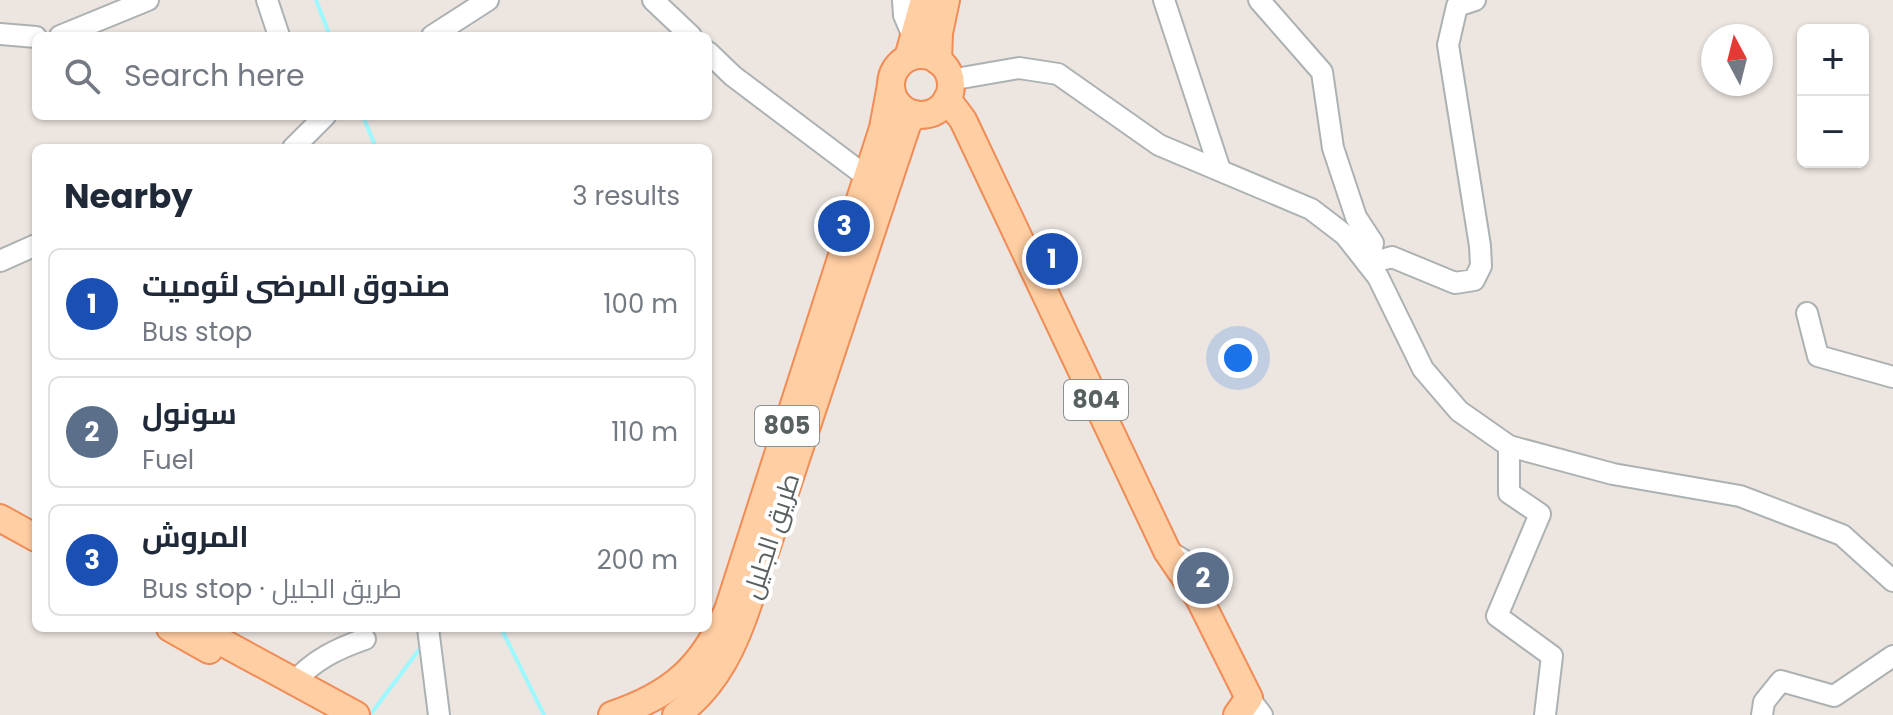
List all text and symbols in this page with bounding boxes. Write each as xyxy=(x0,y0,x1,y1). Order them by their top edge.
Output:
north arrow xyxy=(1701,24,1773,96)
map controls xyxy=(1797,24,1869,168)
button: + xyxy=(1797,24,1869,96)
search box xyxy=(32,32,712,120)
icon: search xyxy=(60,54,104,98)
text: Search here xyxy=(124,54,305,97)
button: − xyxy=(1797,96,1869,168)
text: Nearby xyxy=(64,172,193,220)
text: 3 results xyxy=(572,178,680,214)
pin: 3 xyxy=(818,196,870,256)
pin: 1 xyxy=(1026,229,1078,289)
text: صندوق المرضى لئوميت xyxy=(142,264,450,307)
text: 1 xyxy=(87,286,97,322)
text: 100 m xyxy=(603,286,678,322)
text: Bus stop xyxy=(142,314,252,350)
your location xyxy=(1218,338,1258,378)
road number: 804 xyxy=(1064,380,1128,420)
text: سونول xyxy=(142,392,237,435)
road number: 805 xyxy=(755,406,819,446)
text: 2 xyxy=(85,414,99,450)
text: 110 m xyxy=(611,414,678,450)
text: Fuel xyxy=(142,442,194,478)
street label: طريق الجليل xyxy=(734,469,808,603)
text: المروش xyxy=(142,515,249,558)
text: 3 xyxy=(84,542,100,578)
text: 200 m xyxy=(597,542,678,578)
pin: 2 xyxy=(1177,548,1229,608)
text: Bus stop · طريق الجليل xyxy=(142,571,402,607)

